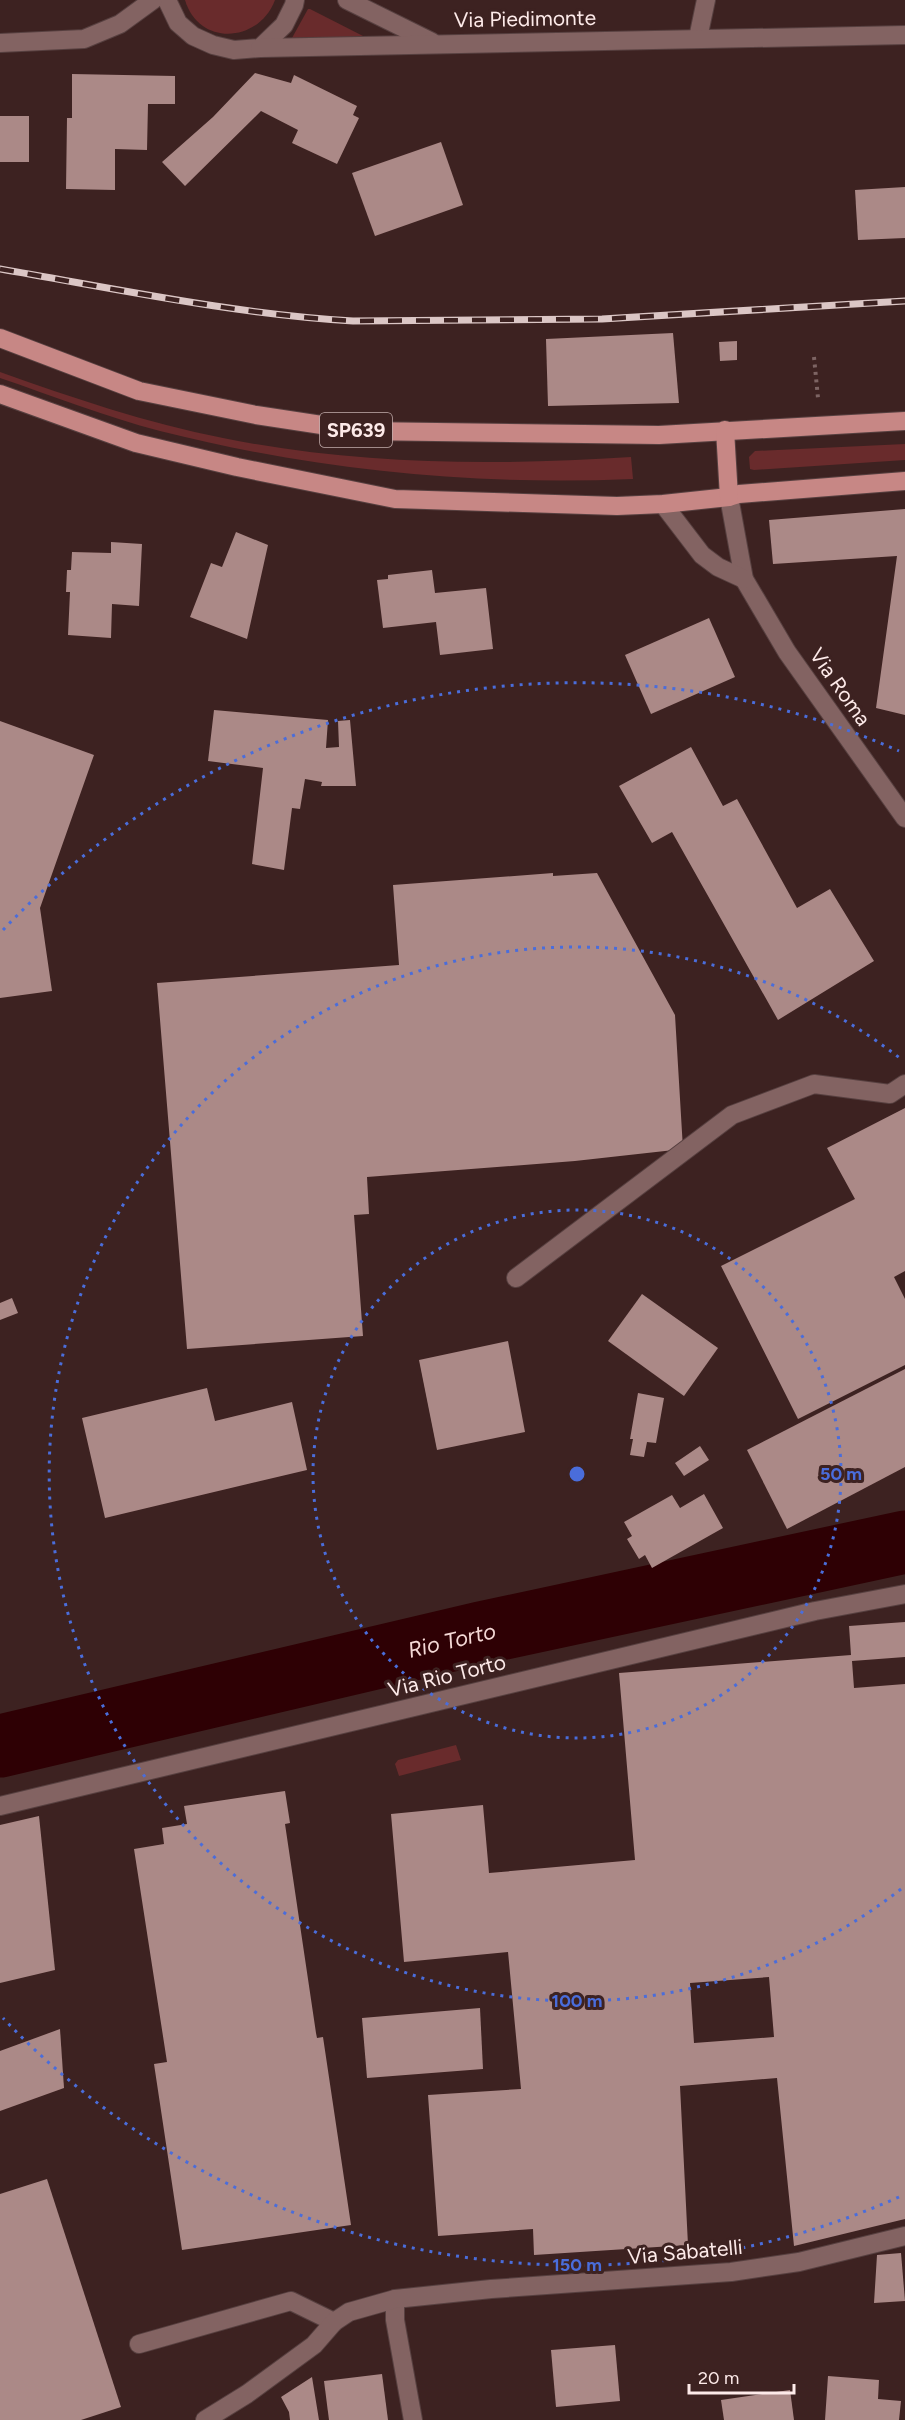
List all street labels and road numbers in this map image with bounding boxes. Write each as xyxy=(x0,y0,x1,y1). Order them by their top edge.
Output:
street label: Via Piedimonte xyxy=(454,5,596,32)
road number: SP639 xyxy=(320,413,392,447)
street label: Via Roma xyxy=(805,643,876,730)
street label: Via Rio Torto xyxy=(385,1649,508,1702)
street label: Via Sabatelli xyxy=(626,2234,744,2269)

